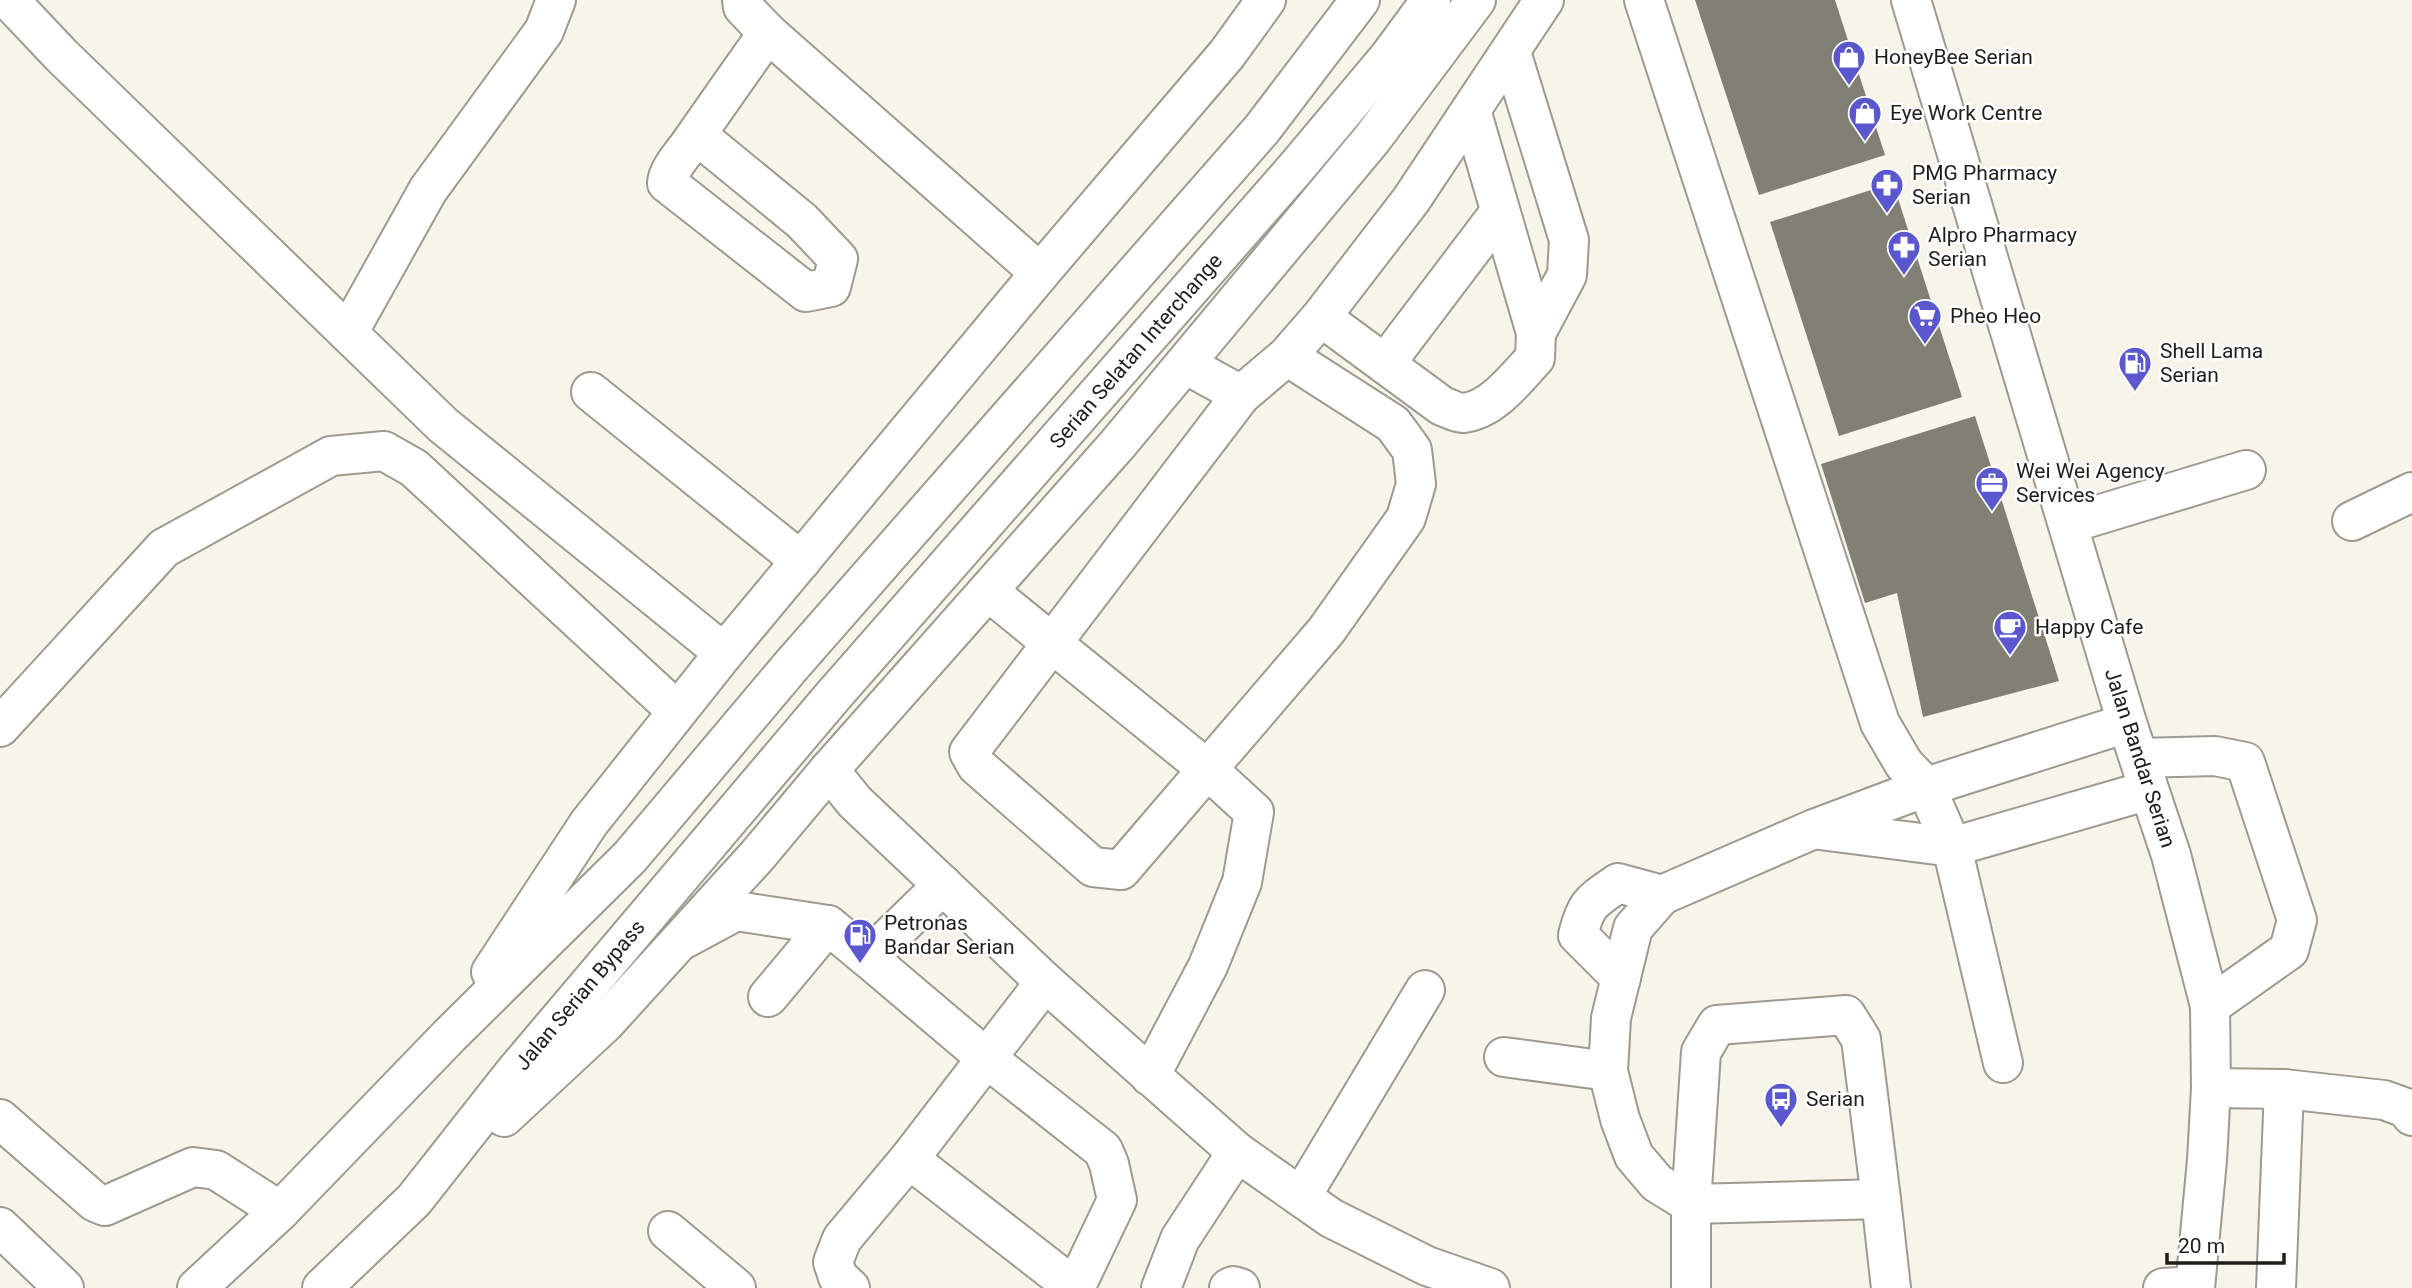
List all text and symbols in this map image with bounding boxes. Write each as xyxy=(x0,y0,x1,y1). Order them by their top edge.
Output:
shop icon: HoneyBee Serian xyxy=(1830,38,1868,87)
place label: HoneyBee Serian xyxy=(1874,45,2033,69)
shop icon: Eye Work Centre xyxy=(1846,94,1884,143)
place label: Eye Work Centre xyxy=(1890,101,2042,125)
place label: PMG Pharmacy Serian xyxy=(1912,161,2057,209)
pharmacy icon: PMG Pharmacy Serian xyxy=(1868,166,1906,215)
place label: Alpro Pharmacy Serian xyxy=(1928,223,2077,271)
pharmacy icon: Alpro Pharmacy Serian xyxy=(1885,228,1923,277)
street label: Serian Selatan Interchange xyxy=(1045,249,1227,453)
supermarket icon: Pheo Heo xyxy=(1906,297,1944,346)
place label: Pheo Heo xyxy=(1950,304,2041,328)
place label: Shell Lama Serian xyxy=(2160,339,2263,387)
fuel station icon: Shell Lama Serian xyxy=(2116,344,2154,393)
place label: Wei Wei Agency Services xyxy=(2016,459,2165,507)
office icon: Wei Wei Agency Services xyxy=(1973,464,2011,513)
cafe icon: Happy Cafe xyxy=(1991,608,2029,657)
place label: Happy Cafe xyxy=(2035,615,2143,639)
street label: Jalan Bandar Serian xyxy=(2100,665,2180,851)
place label: Petronas Bandar Serian xyxy=(884,911,1015,959)
street label: Jalan Serian Bypass xyxy=(510,915,650,1075)
fuel station icon: Petronas Bandar Serian xyxy=(841,916,879,965)
bus stop icon: Serian xyxy=(1762,1080,1800,1129)
place label: Serian xyxy=(1806,1087,1865,1111)
scale bar xyxy=(2167,1222,2284,1266)
text: 20 m xyxy=(2178,1234,2225,1258)

